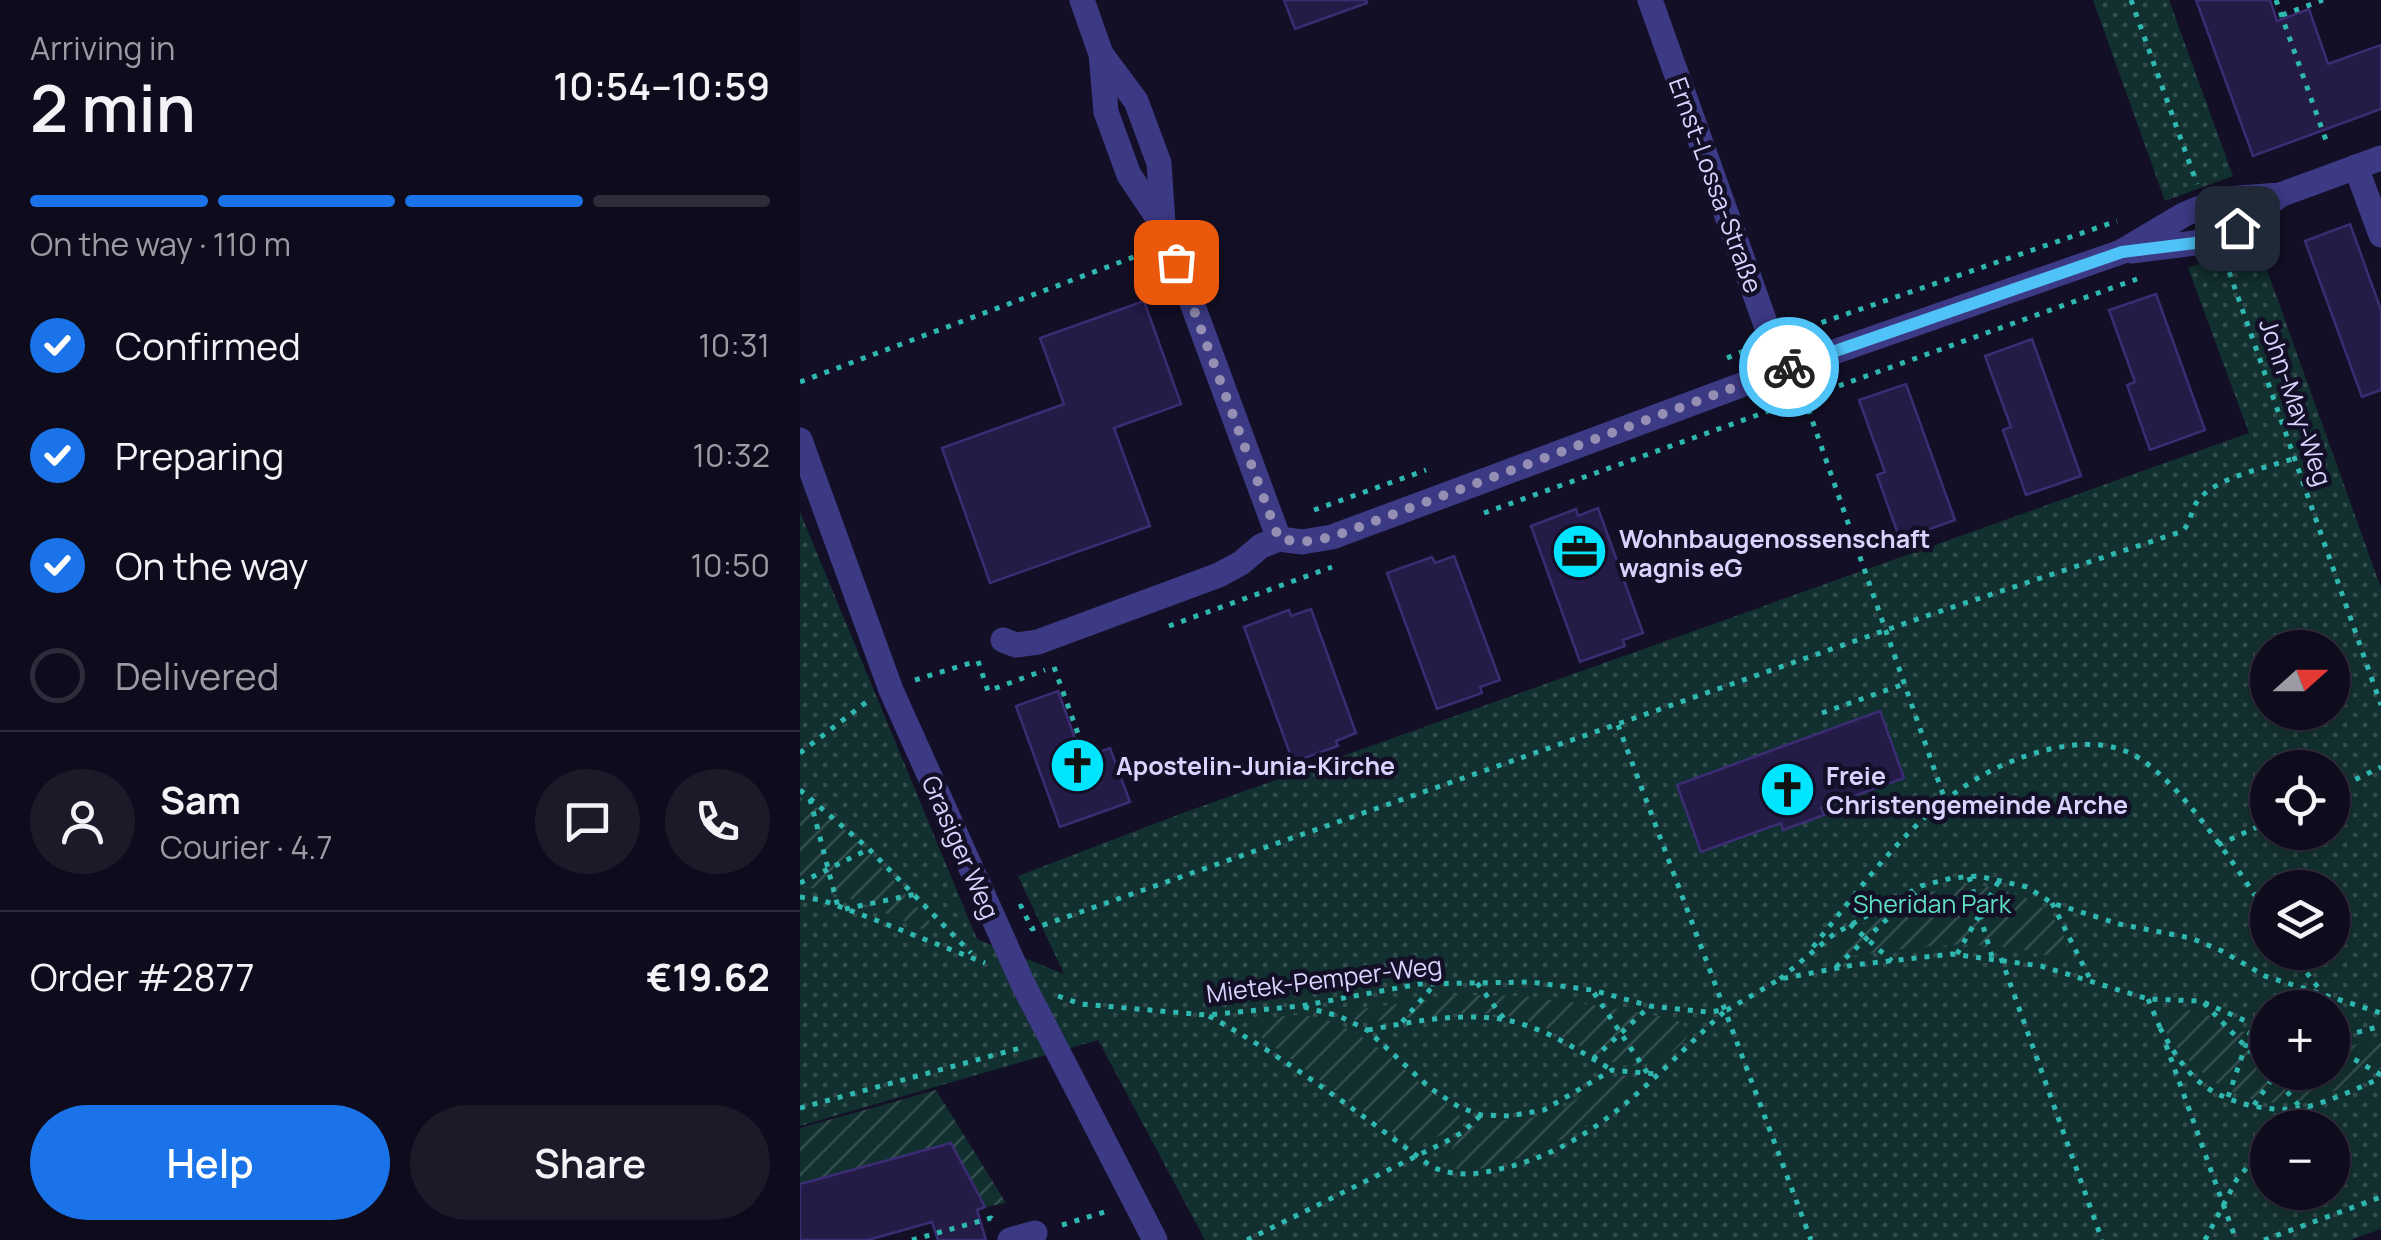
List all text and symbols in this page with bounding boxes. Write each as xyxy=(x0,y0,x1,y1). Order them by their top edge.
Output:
text: Arriving in xyxy=(30,26,175,70)
text: 10:54–10:59 xyxy=(553,59,770,111)
text: 2 min xyxy=(30,63,196,152)
street label: Ernst-Lossa-Straße xyxy=(1661,72,1771,298)
pin xyxy=(2195,186,2280,271)
icon: home xyxy=(2210,201,2265,256)
pin xyxy=(1134,220,1219,305)
text: On the way · 110 m xyxy=(30,222,291,266)
icon: bag xyxy=(1149,235,1204,290)
street label: John-May-Weg xyxy=(2251,314,2341,490)
courier xyxy=(1739,317,1839,417)
icon: check xyxy=(30,318,85,373)
text: Confirmed xyxy=(115,319,301,371)
text: 10:31 xyxy=(698,323,770,367)
icon: bike xyxy=(1762,340,1817,395)
icon: check xyxy=(30,428,85,483)
text: Preparing xyxy=(115,429,284,481)
text: 10:32 xyxy=(692,433,770,477)
place label: Wohnbaugenossenschaft wagnis eG xyxy=(1619,521,1930,585)
office icon: Wohnbaugenossenschaft wagnis eG xyxy=(1550,522,1610,582)
icon: check xyxy=(30,538,85,593)
text: On the way xyxy=(115,539,308,591)
text: 10:50 xyxy=(690,543,770,587)
north arrow xyxy=(2250,630,2350,730)
map controls xyxy=(2250,630,2350,1210)
text: Delivered xyxy=(115,649,279,701)
church icon: Apostelin-Junia-Kirche xyxy=(1047,735,1107,795)
place label: Apostelin-Junia-Kirche xyxy=(1116,748,1395,783)
button: locate xyxy=(2250,750,2350,850)
place label: Freie Christengemeinde Arche xyxy=(1826,758,2128,822)
church icon: Freie Christengemeinde Arche xyxy=(1757,759,1817,819)
button: person xyxy=(30,769,135,874)
button: chat xyxy=(535,769,640,874)
button: phone xyxy=(665,769,770,874)
street label: Grasiger Weg xyxy=(914,770,1008,924)
text: Sam xyxy=(160,773,241,825)
text: Courier · 4.7 xyxy=(160,825,333,869)
button: layers xyxy=(2250,870,2350,970)
park label: Sheridan Park xyxy=(1853,886,2012,921)
street label: Mietek-Pemper-Weg xyxy=(1204,947,1444,1011)
text: Order #2877 xyxy=(30,950,255,1002)
text: €19.62 xyxy=(646,950,770,1002)
button: + xyxy=(2250,990,2350,1090)
button: Help xyxy=(30,1105,390,1220)
button: Share xyxy=(410,1105,770,1220)
button: − xyxy=(2250,1110,2350,1210)

